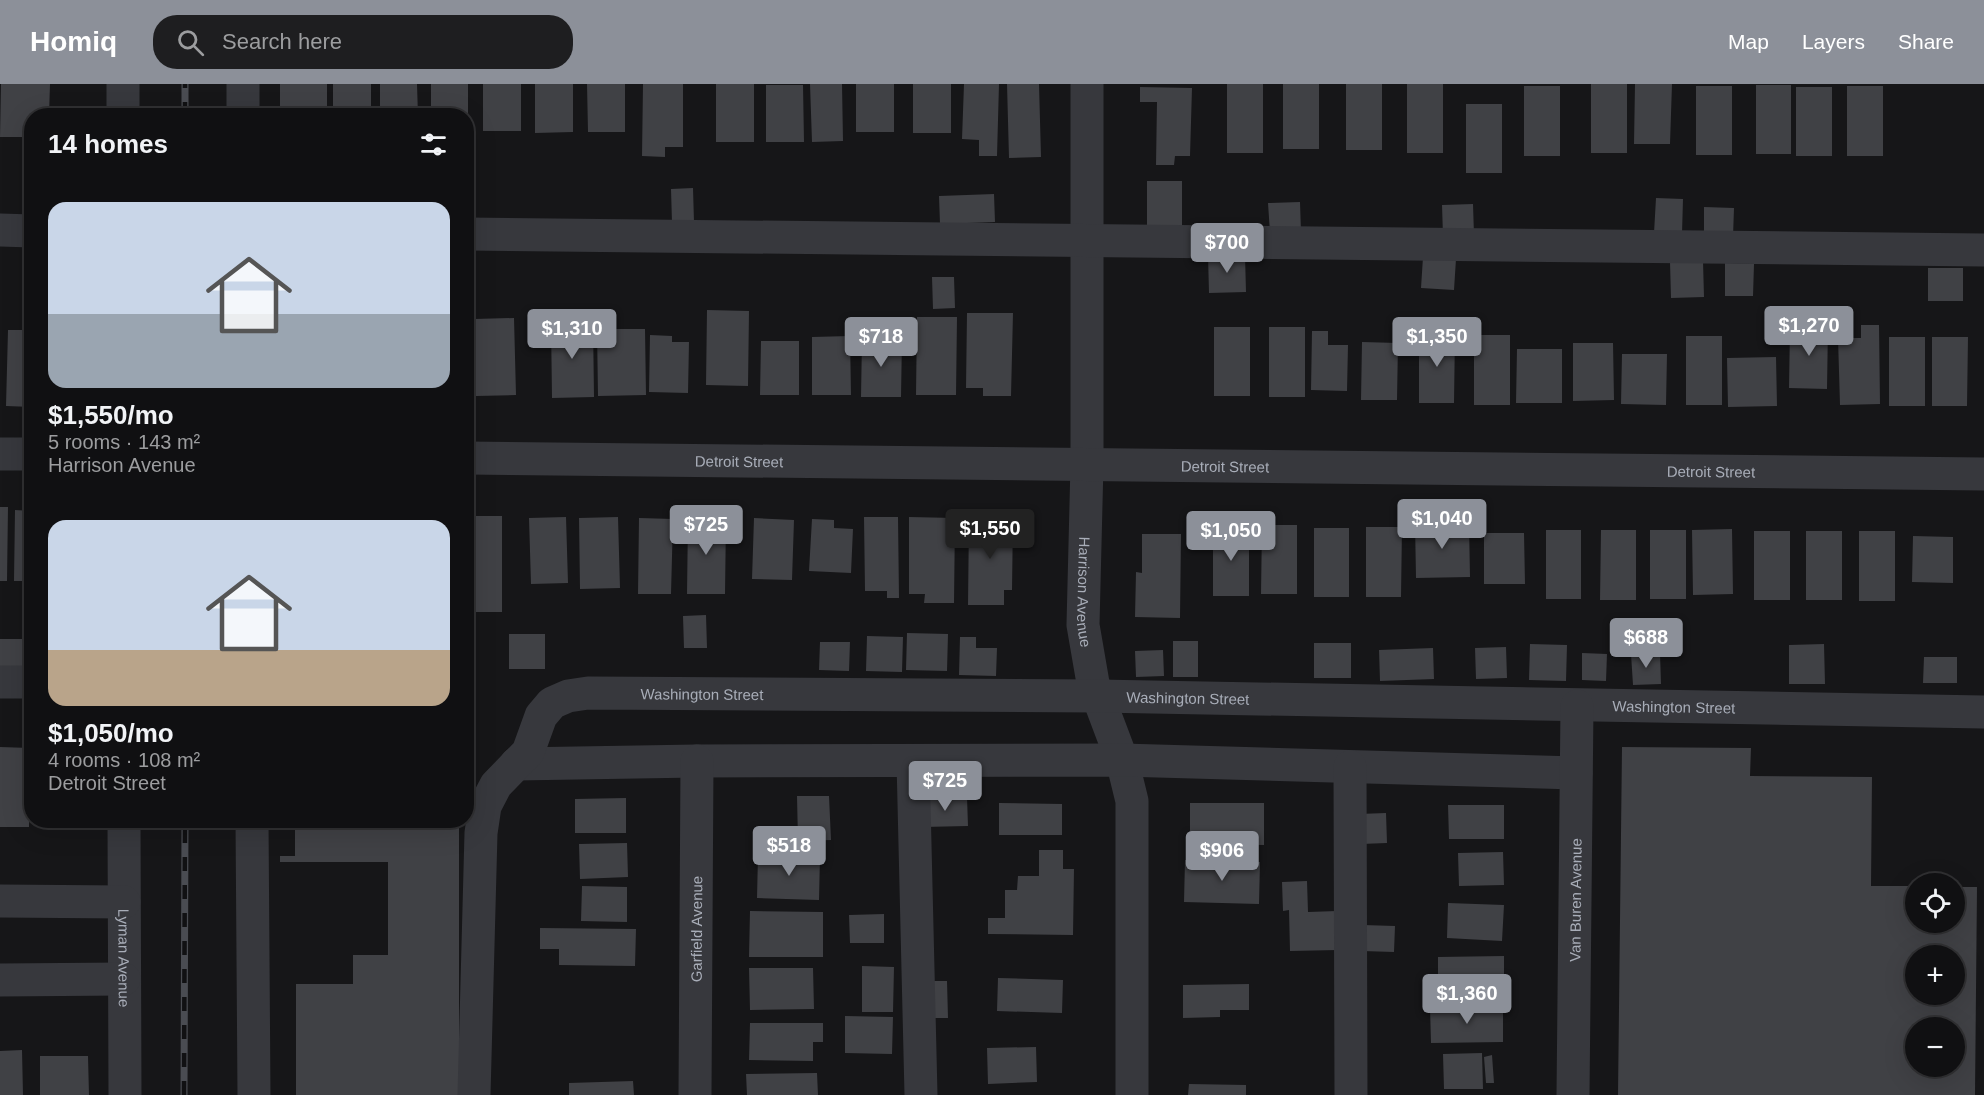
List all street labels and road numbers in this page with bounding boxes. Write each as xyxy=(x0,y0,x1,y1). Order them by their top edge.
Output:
street label: Detroit Street xyxy=(695,452,784,470)
street label: Detroit Street xyxy=(1181,457,1270,475)
street label: Detroit Street xyxy=(1667,462,1756,480)
street label: Harrison Avenue xyxy=(1074,536,1095,648)
street label: Washington Street xyxy=(640,685,764,703)
street label: Washington Street xyxy=(1126,688,1250,707)
street label: Washington Street xyxy=(1612,697,1736,716)
street label: Van Buren Avenue xyxy=(1566,838,1584,962)
street label: Garfield Avenue xyxy=(687,876,705,982)
street label: Lyman Avenue xyxy=(116,909,133,1007)

